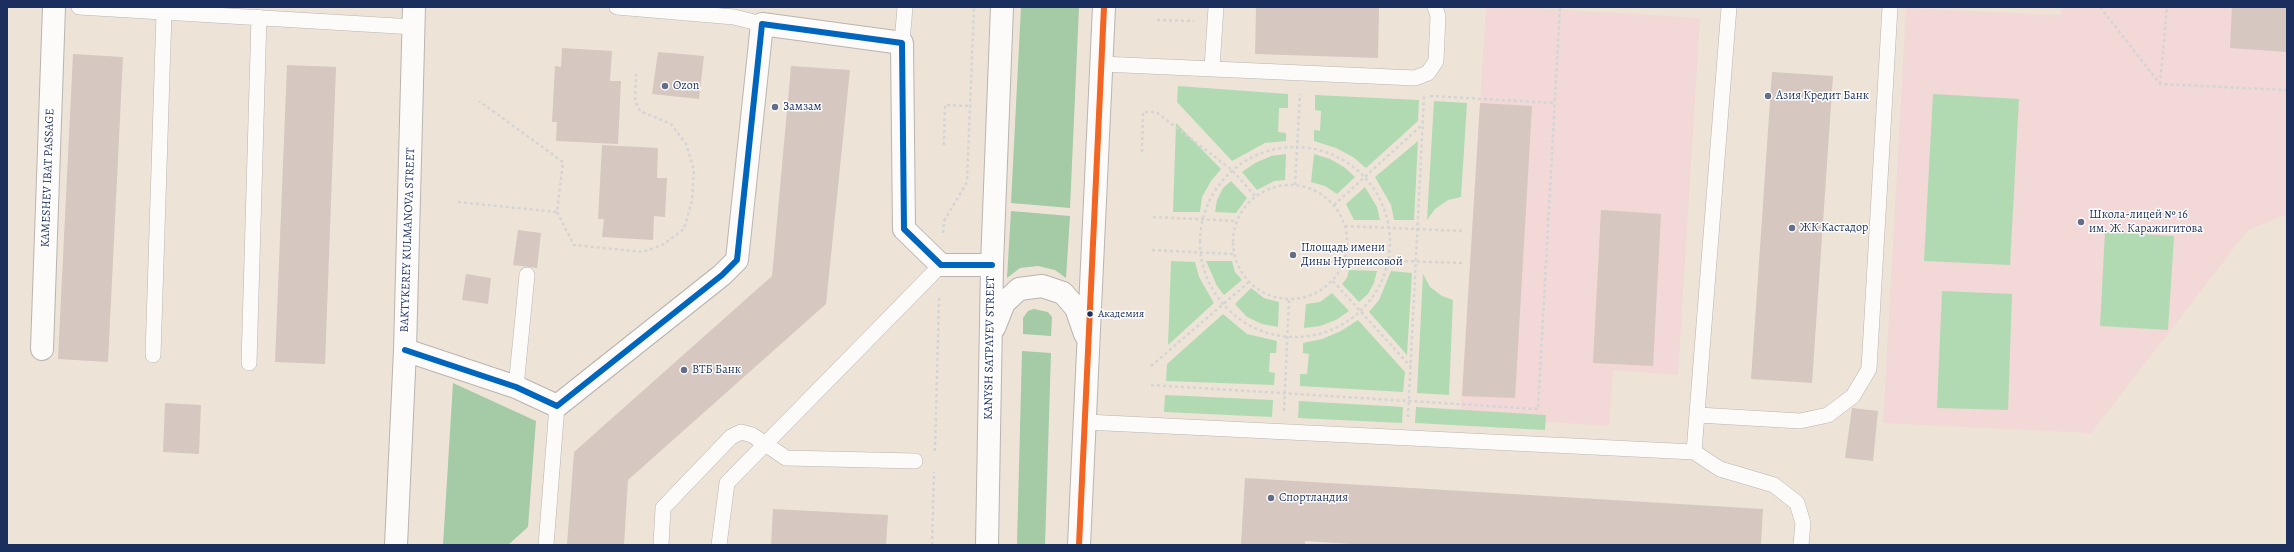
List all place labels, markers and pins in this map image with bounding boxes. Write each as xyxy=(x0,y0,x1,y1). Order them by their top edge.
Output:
place label: Ozon xyxy=(673,79,699,93)
marker: Ozon xyxy=(660,81,670,91)
place label: Азия Кредит Банк xyxy=(1776,89,1869,103)
marker: Азия Кредит Банк xyxy=(1763,91,1773,101)
place label: Замзам xyxy=(783,100,822,114)
marker: Замзам xyxy=(770,102,780,112)
place label: Школа-лицей № 16 им. Ж. Каражигитова xyxy=(2089,208,2203,236)
marker: Школа-лицей № 16 им. Ж. Каражигитова xyxy=(2076,217,2086,227)
place label: ЖК Кастадор xyxy=(1800,221,1868,235)
marker: ЖК Кастадор xyxy=(1787,223,1797,233)
place label: Площадь имени Дины Нурпеисовой xyxy=(1301,241,1403,269)
marker: Площадь имени Дины Нурпеисовой xyxy=(1288,250,1298,260)
place label: Академия xyxy=(1098,307,1144,321)
marker: Академия xyxy=(1085,309,1095,319)
place label: ВТБ Банк xyxy=(692,363,741,377)
marker: ВТБ Банк xyxy=(679,365,689,375)
place label: Спортландия xyxy=(1279,491,1348,505)
marker: Спортландия xyxy=(1266,493,1276,503)

